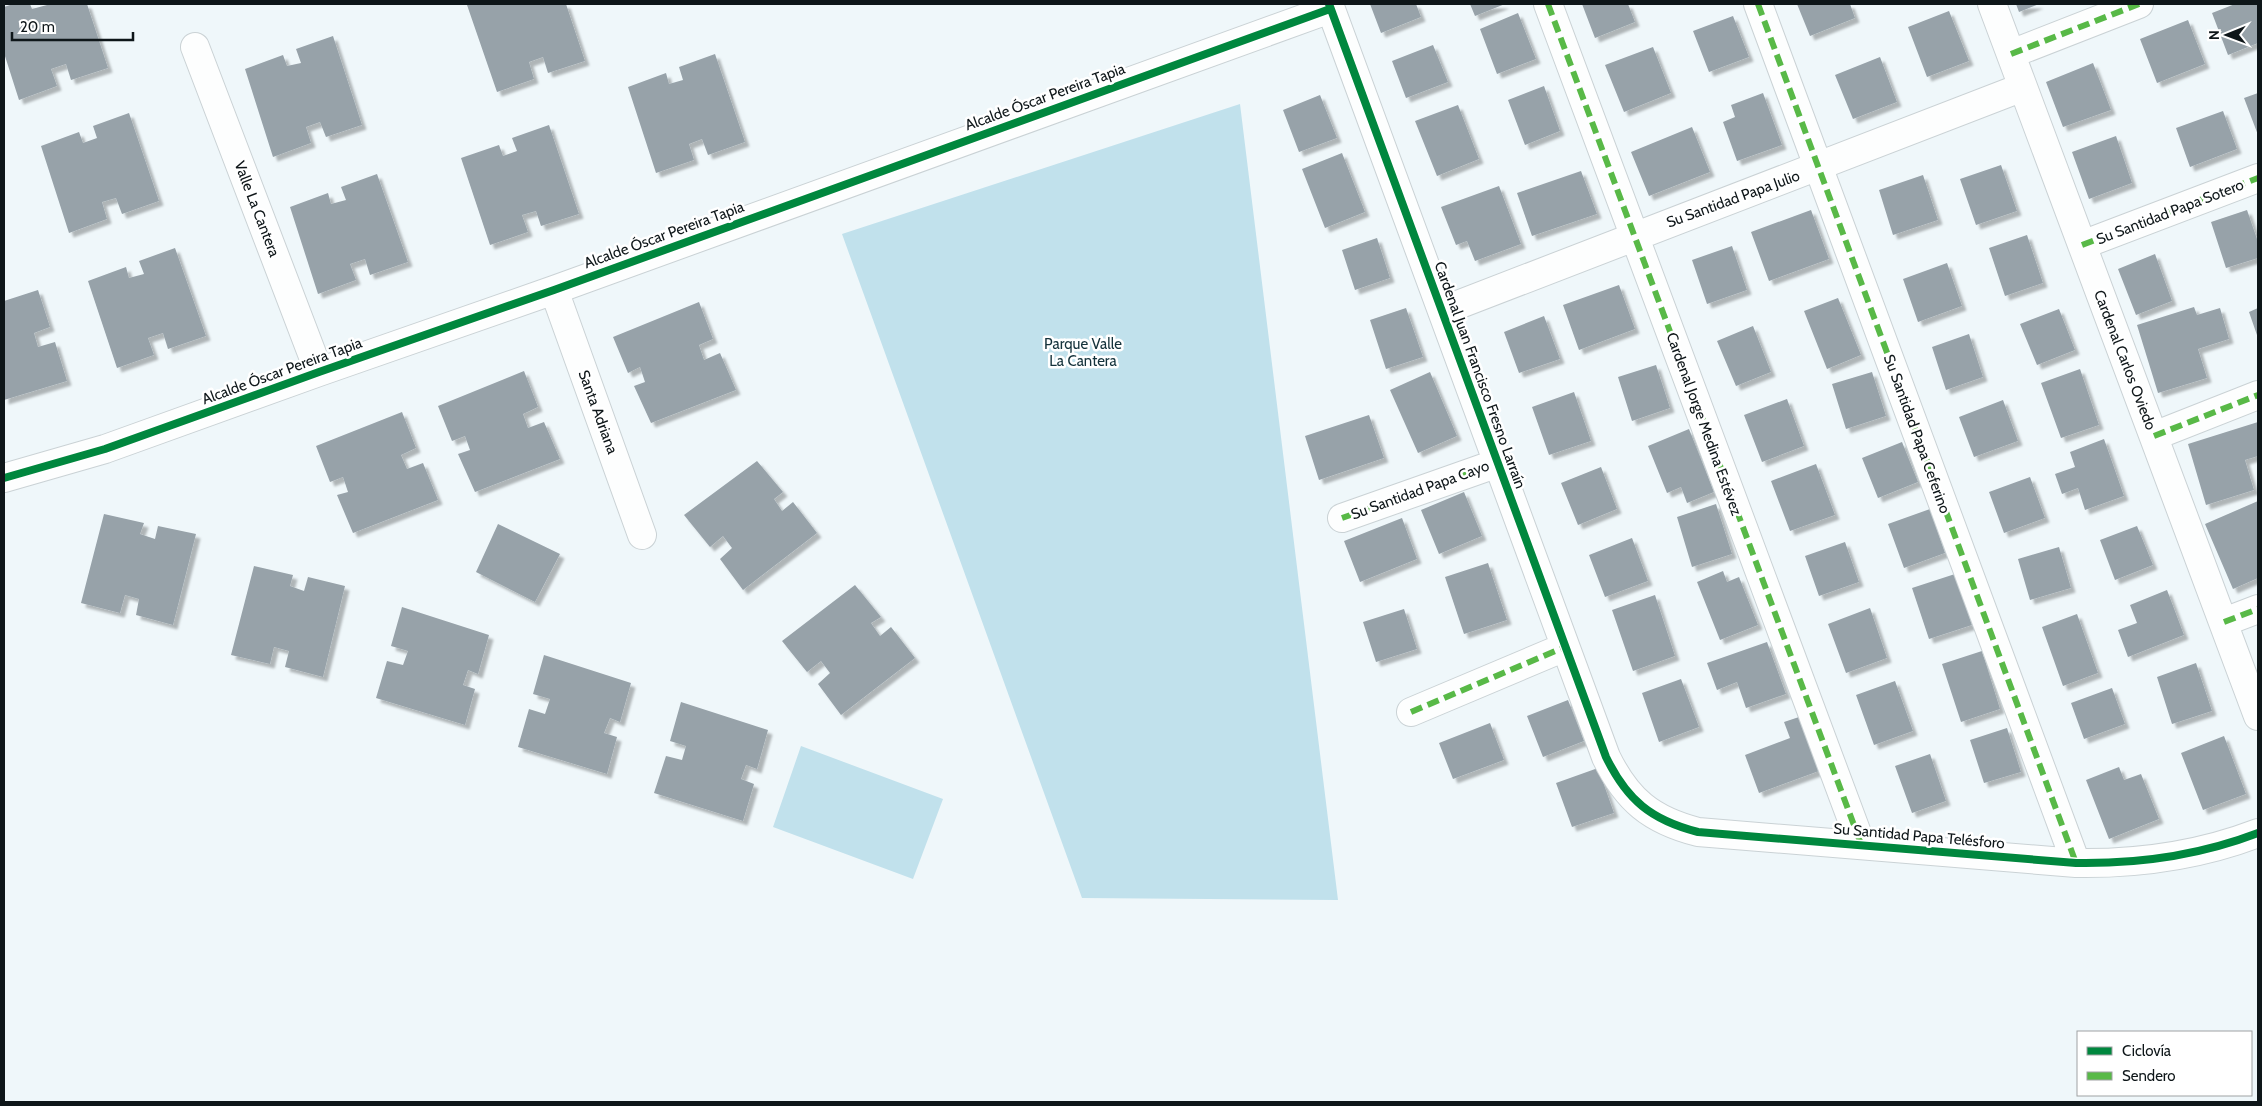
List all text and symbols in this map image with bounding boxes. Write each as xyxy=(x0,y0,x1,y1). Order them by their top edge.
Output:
scale bar xyxy=(12,10,134,42)
north arrow xyxy=(2202,10,2252,60)
text: 20 m xyxy=(20,18,55,36)
text: N xyxy=(2205,30,2223,40)
street label: Alcalde Óscar Pereira Tapia xyxy=(962,58,1128,134)
street label: Valle La Cantera xyxy=(230,159,284,260)
street label: Su Santidad Papa Julio xyxy=(1664,166,1802,232)
street label: Su Santidad Papa Sotero xyxy=(2094,176,2246,248)
street label: Alcalde Óscar Pereira Tapia xyxy=(581,196,747,272)
street label: Cardenal Juan Francisco Fresno Larraín xyxy=(1430,259,1530,491)
street label: Cardenal Carlos Oviedo xyxy=(2090,288,2160,432)
street label: Cardenal Jorge Medina Estévez xyxy=(1662,330,1746,518)
street label: Alcalde Óscar Pereira Tapia xyxy=(199,332,365,408)
park label: Parque Valle La Cantera xyxy=(1044,335,1122,370)
street label: Su Santidad Papa Ceferino xyxy=(1880,352,1954,516)
street label: Santa Adriana xyxy=(574,368,622,457)
street label: Su Santidad Papa Cayo xyxy=(1348,457,1492,523)
street label: Su Santidad Papa Telésforo xyxy=(1833,820,2005,852)
legend xyxy=(2077,1031,2252,1096)
text: Ciclovía xyxy=(2122,1042,2172,1060)
text: Sendero xyxy=(2122,1067,2176,1085)

